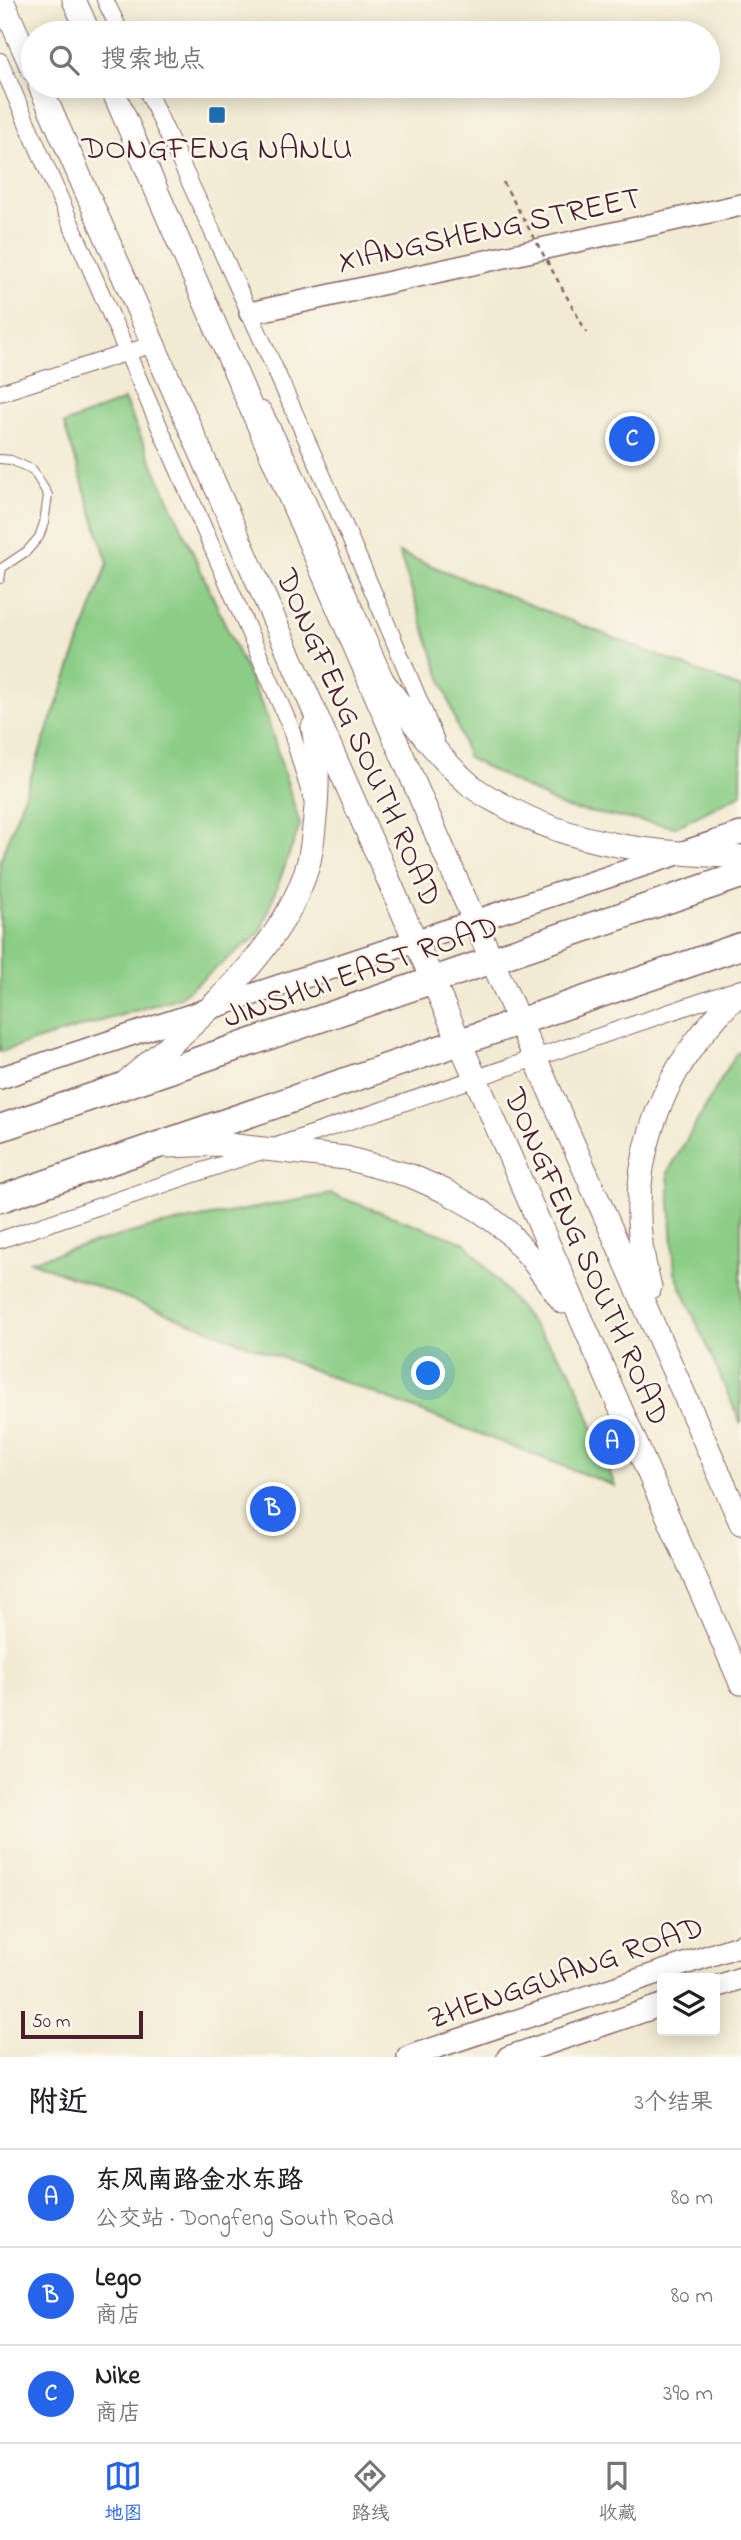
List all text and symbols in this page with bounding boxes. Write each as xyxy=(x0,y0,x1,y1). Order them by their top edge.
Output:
search box xyxy=(21,21,720,98)
icon: search xyxy=(45,41,83,79)
text: 搜索地点 xyxy=(101,42,205,80)
marker: DONGFENG NANLU xyxy=(207,105,227,125)
place label: DONGFENG NANLU xyxy=(81,127,352,174)
street label: XIANGSHENG STREET xyxy=(334,176,646,287)
pin: C xyxy=(609,413,655,465)
street label: DONGFENG SOUTH ROAD xyxy=(261,561,452,915)
street label: JINSHUI EAST ROAD xyxy=(217,904,505,1042)
street label: DONGFENG SOUTH ROAD xyxy=(489,1080,680,1434)
your location xyxy=(411,1356,445,1390)
pin: A xyxy=(589,1416,635,1468)
pin: B xyxy=(250,1483,296,1535)
street label: ZHENGGUANG ROAD xyxy=(422,1905,710,2044)
map controls xyxy=(657,1973,720,2036)
button: layers xyxy=(657,1973,720,2036)
scale bar xyxy=(21,2008,144,2040)
text: 50 m xyxy=(32,2009,71,2036)
text: 附近 xyxy=(28,2082,88,2126)
text: 3个结果 xyxy=(635,2087,713,2120)
text: 东风南路金水东路 xyxy=(95,2163,303,2201)
text: A xyxy=(44,2182,58,2215)
text: 80 m xyxy=(671,2182,713,2215)
text: 公交站 · Dongfeng South Road xyxy=(95,2203,394,2236)
text: Lego xyxy=(95,2260,142,2298)
text: B xyxy=(43,2280,59,2313)
text: 80 m xyxy=(671,2280,713,2313)
text: 商店 xyxy=(95,2300,141,2333)
text: Nike xyxy=(95,2358,140,2396)
text: C xyxy=(45,2378,57,2411)
text: 390 m xyxy=(663,2378,713,2411)
text: 商店 xyxy=(95,2398,141,2431)
tab: 地图 xyxy=(104,2457,143,2528)
tab: 路线 xyxy=(351,2457,390,2528)
tab: 收藏 xyxy=(598,2457,637,2528)

